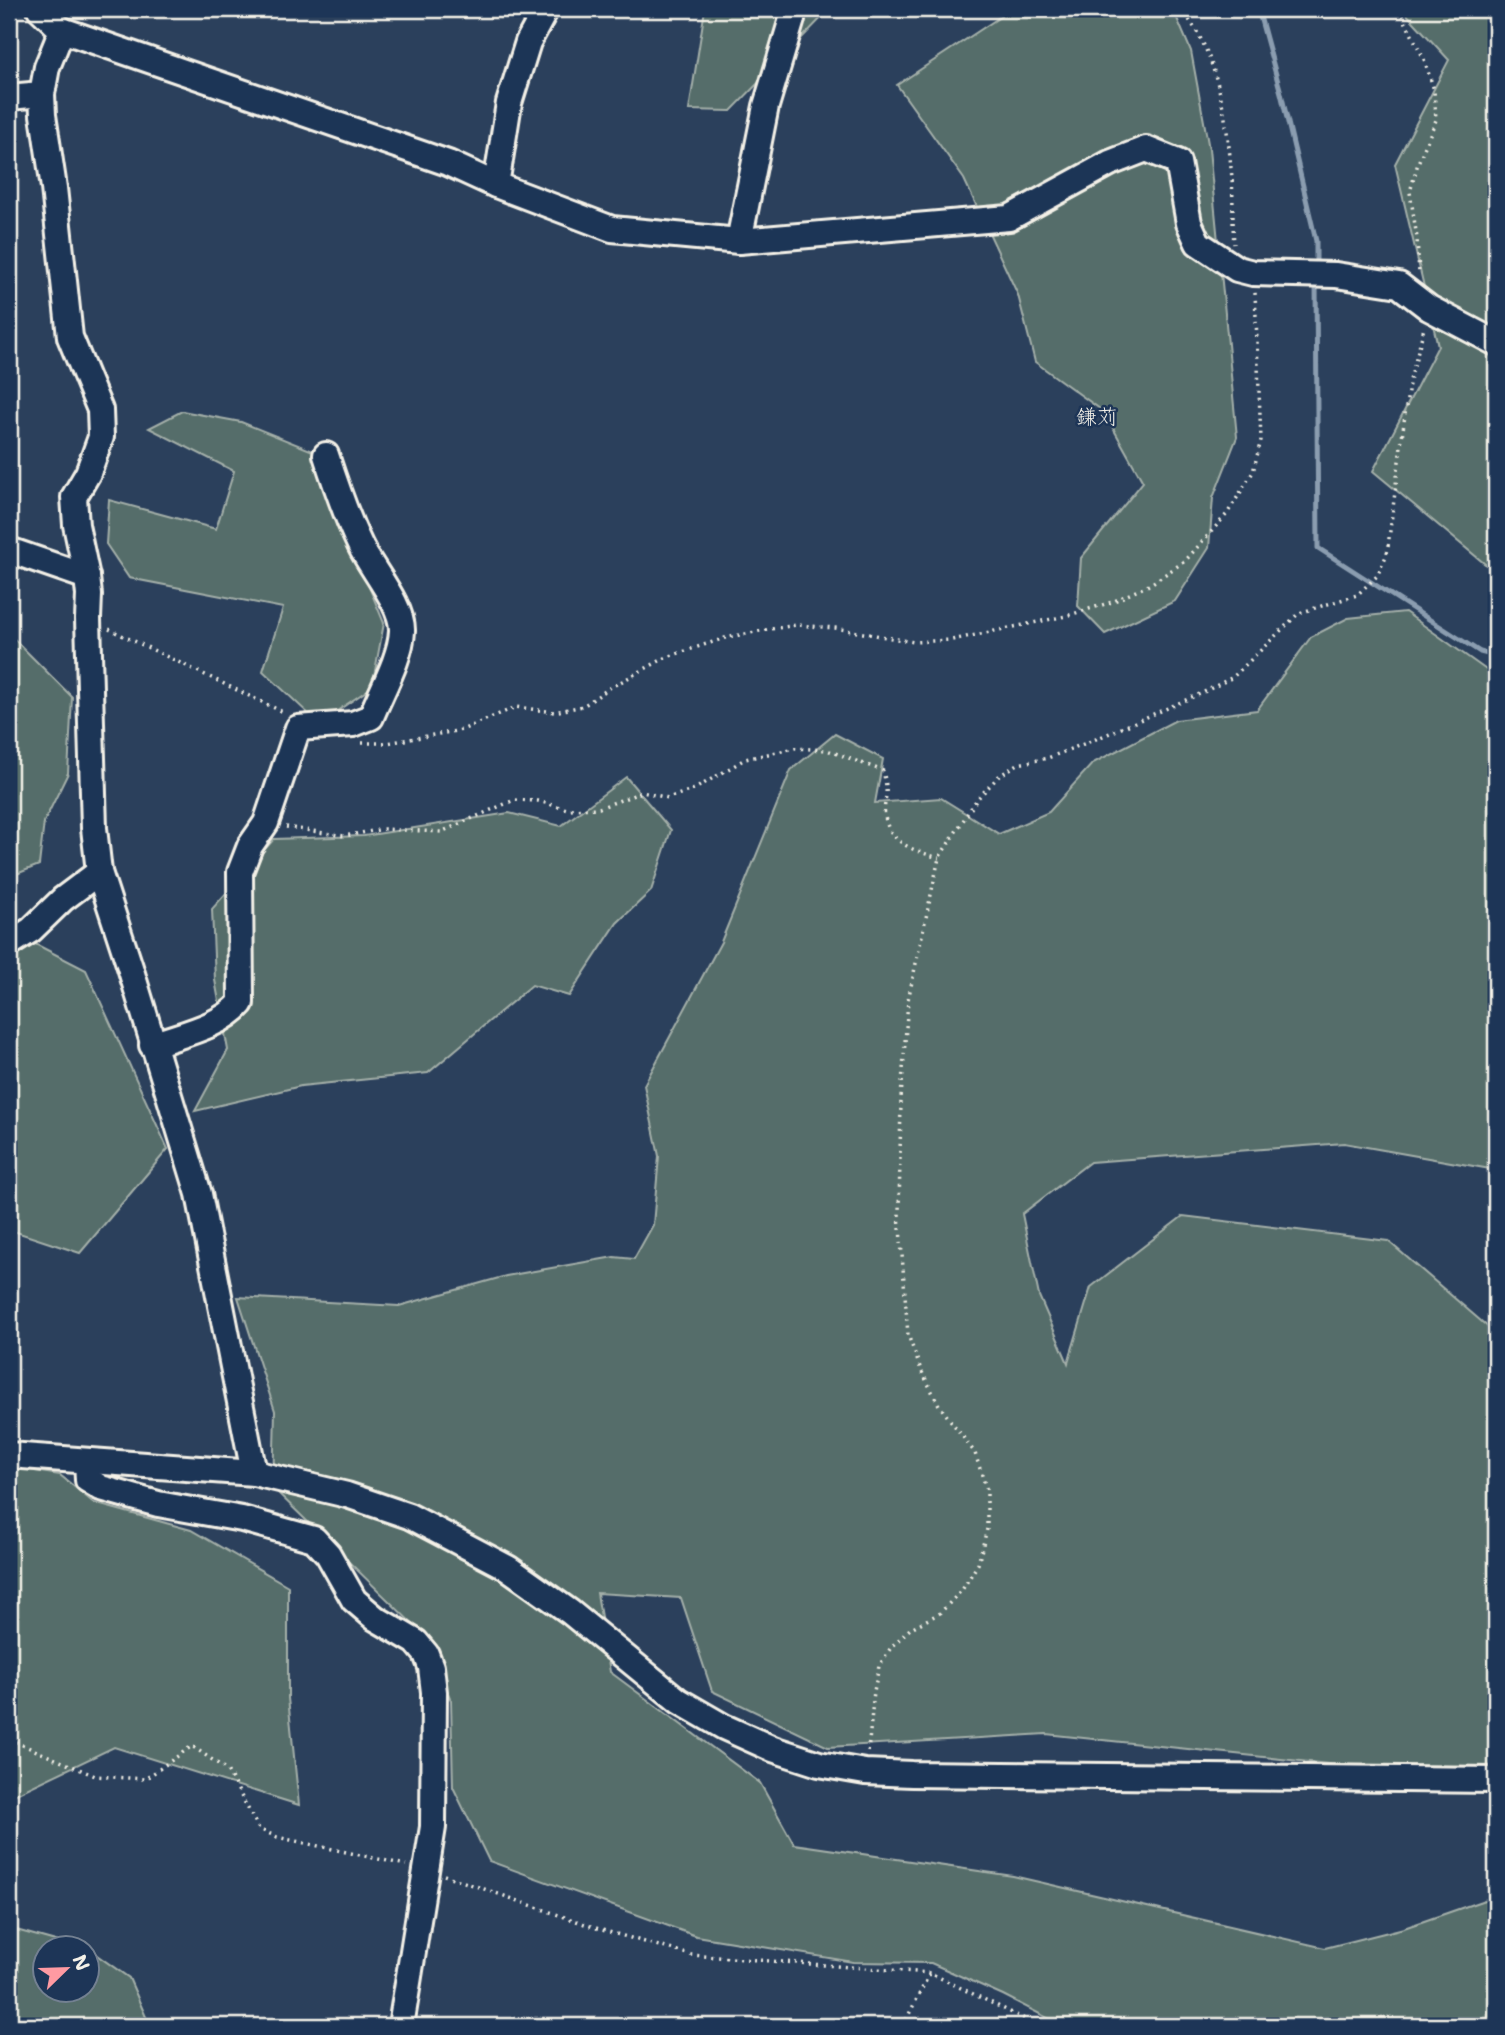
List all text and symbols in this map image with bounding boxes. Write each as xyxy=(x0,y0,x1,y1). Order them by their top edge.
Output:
district label: 鎌苅 xyxy=(1076,403,1118,431)
north arrow xyxy=(32,1934,102,2004)
text: N xyxy=(67,1951,96,1974)

